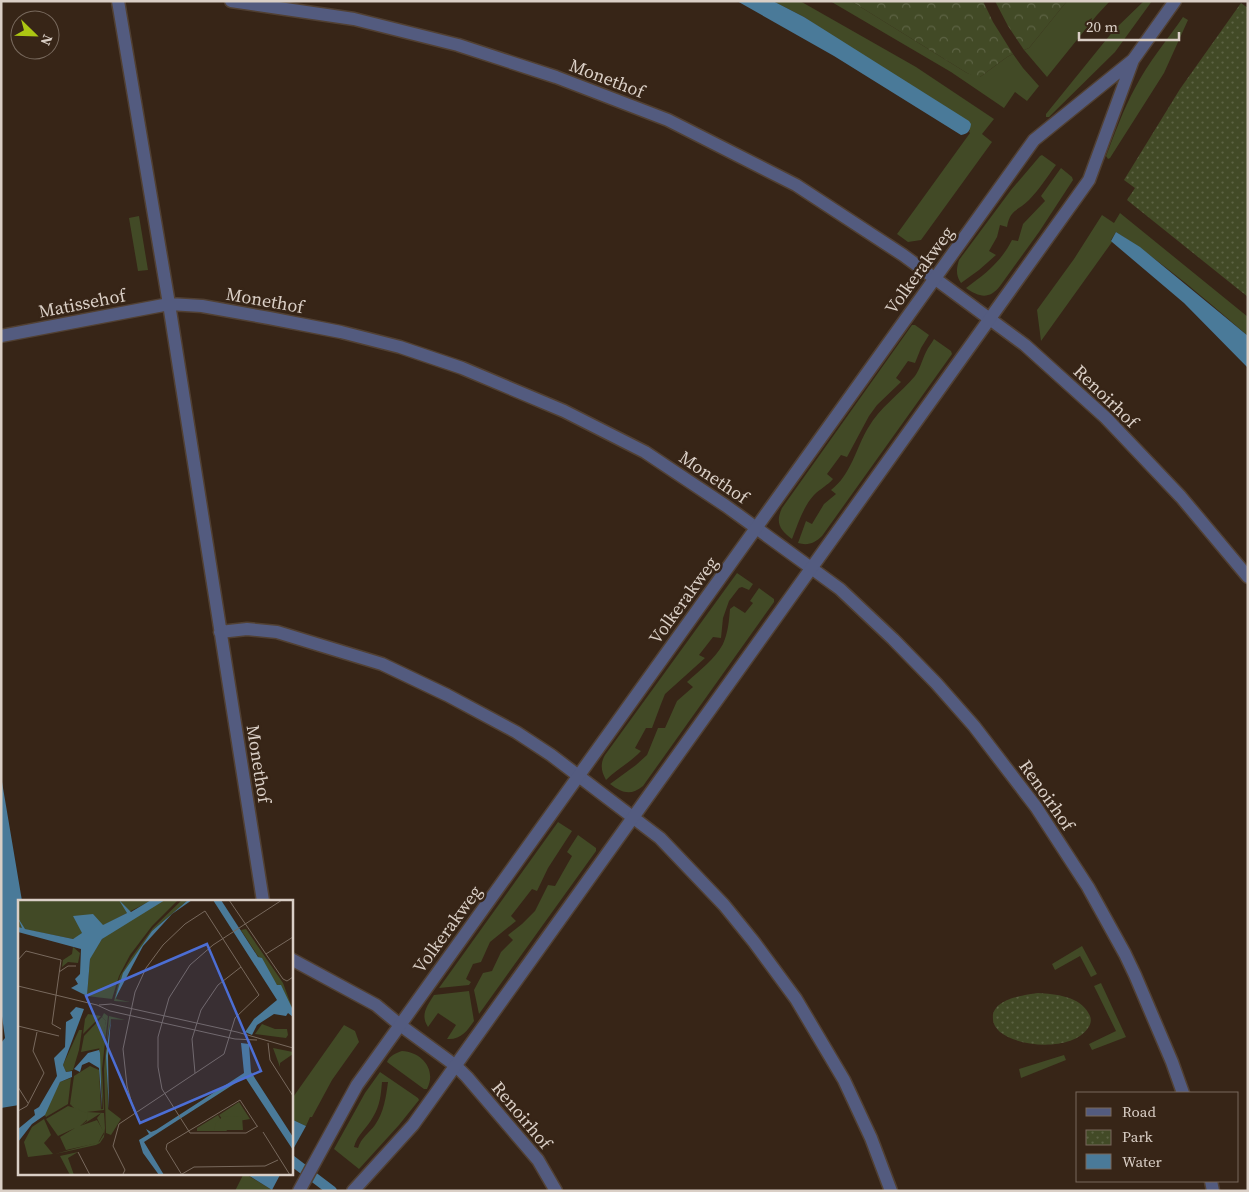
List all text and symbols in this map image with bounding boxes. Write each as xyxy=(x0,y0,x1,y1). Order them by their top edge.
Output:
north arrow xyxy=(10,10,60,60)
scale bar xyxy=(1079,10,1179,42)
text: 20 m xyxy=(1086,16,1118,37)
text: N xyxy=(36,31,58,49)
street label: Monethof xyxy=(566,52,650,104)
street label: Volkerakweg xyxy=(879,221,959,319)
street label: Monethof xyxy=(224,281,308,319)
street label: Matissehof xyxy=(36,282,129,324)
street label: Renoirhof xyxy=(1068,359,1145,434)
street label: Monethof xyxy=(674,445,755,510)
street label: Volkerakweg xyxy=(643,551,723,649)
street label: Monethof xyxy=(240,723,278,806)
street label: Renoirhof xyxy=(1013,755,1082,837)
street label: Volkerakweg xyxy=(407,880,487,978)
inset map xyxy=(18,900,292,1174)
street label: Renoirhof xyxy=(486,1076,559,1155)
legend xyxy=(1076,1092,1239,1182)
text: Road xyxy=(1122,1101,1156,1122)
text: Park xyxy=(1122,1126,1154,1147)
text: Water xyxy=(1122,1151,1163,1172)

